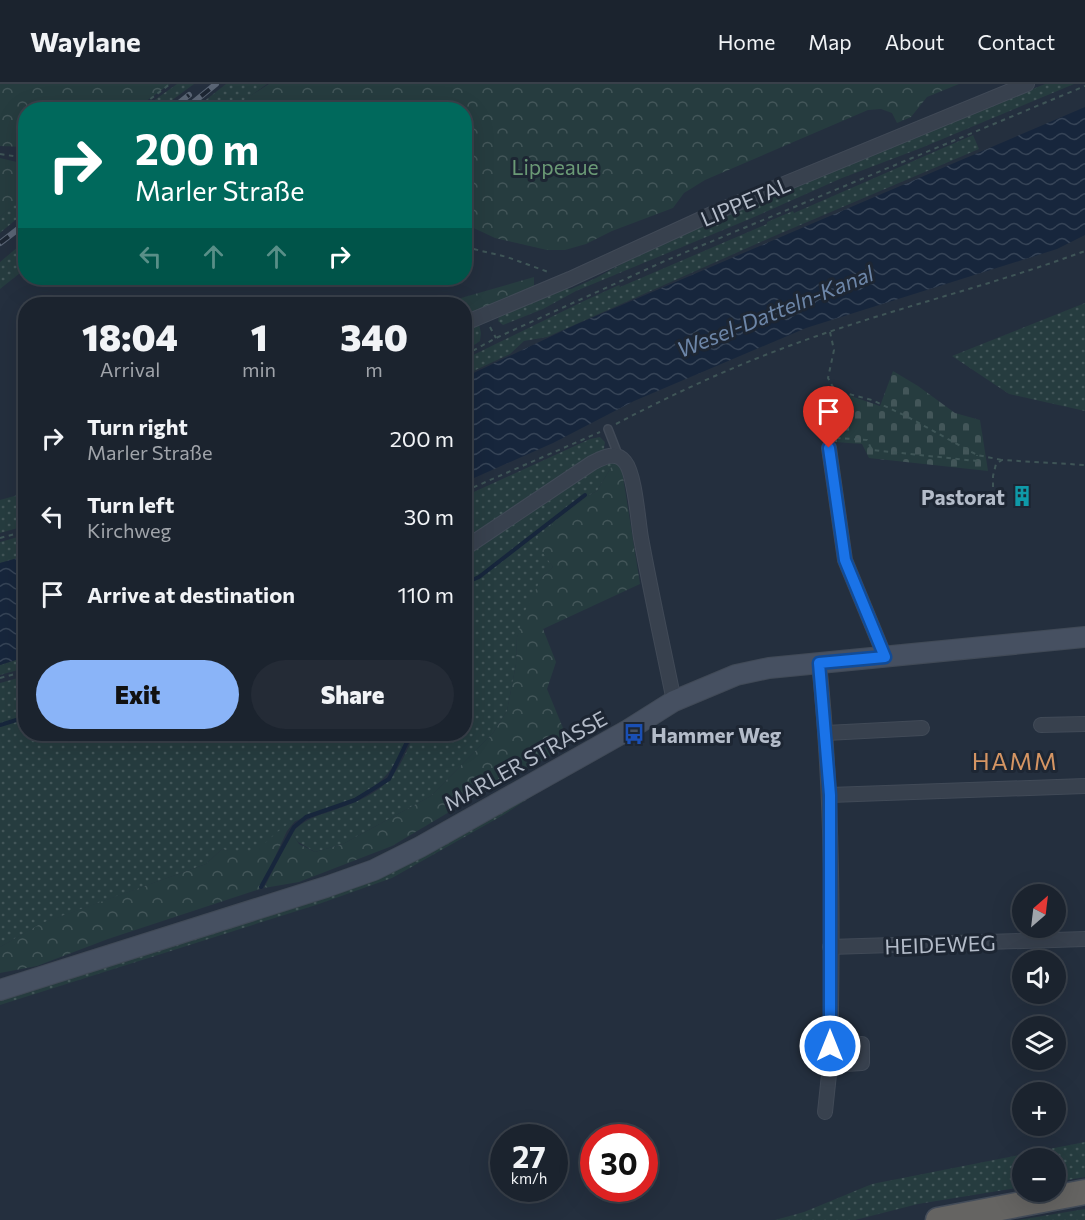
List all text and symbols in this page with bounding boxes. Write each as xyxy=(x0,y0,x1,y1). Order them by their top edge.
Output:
text: Waylane xyxy=(30,24,141,58)
text: Home xyxy=(718,29,775,54)
text: Map xyxy=(808,29,852,54)
text: About xyxy=(885,29,944,54)
text: Contact xyxy=(977,29,1055,54)
text: 200 m xyxy=(135,122,259,174)
icon: right xyxy=(36,126,114,204)
park label: Lippeaue xyxy=(511,154,599,179)
street label: LIPPETAL xyxy=(696,171,794,231)
text: Marler Straße xyxy=(135,174,304,207)
icon: left xyxy=(134,240,167,273)
icon: ahead xyxy=(197,240,230,273)
icon: ahead xyxy=(260,240,293,273)
icon: right xyxy=(323,240,356,273)
water label: Wesel-Datteln-Kanal xyxy=(673,259,878,363)
text: 18:04 xyxy=(82,314,178,358)
text: 1 xyxy=(251,314,267,358)
text: 340 xyxy=(340,314,408,358)
text: Arrival xyxy=(100,357,160,381)
text: min xyxy=(242,357,276,381)
text: m xyxy=(365,357,383,381)
pin xyxy=(803,386,854,448)
icon: arrive xyxy=(812,395,845,428)
text: Turn right xyxy=(87,413,188,440)
icon: right xyxy=(36,422,69,455)
text: 200 m xyxy=(390,425,454,452)
text: Marler Straße xyxy=(87,440,213,464)
place label: Pastorat xyxy=(921,484,1005,509)
building icon: Pastorat xyxy=(1010,484,1034,508)
text: Turn left xyxy=(87,491,174,518)
icon: left xyxy=(36,500,69,533)
text: 30 m xyxy=(404,503,454,530)
text: Kirchweg xyxy=(87,518,171,542)
icon: arrive xyxy=(36,578,69,611)
text: Arrive at destination xyxy=(87,581,295,608)
text: 110 m xyxy=(397,581,454,608)
button: Exit xyxy=(36,660,239,729)
button: Share xyxy=(251,660,454,729)
street label: MARLER STRASSE xyxy=(439,705,611,815)
bus stop icon: Hammer Weg xyxy=(622,722,646,746)
place label: Hammer Weg xyxy=(651,722,782,747)
district label: HAMM xyxy=(972,746,1058,775)
north arrow xyxy=(1012,884,1066,938)
map controls xyxy=(1012,884,1066,1202)
street label: HEIDEWEG xyxy=(884,930,996,958)
button: sound xyxy=(1012,950,1066,1004)
position arrow xyxy=(798,1014,862,1078)
button: layers xyxy=(1012,1016,1066,1070)
button: + xyxy=(1012,1082,1066,1136)
speed limit sign: 30 xyxy=(580,1124,658,1202)
text: 27 xyxy=(512,1137,546,1174)
button: − xyxy=(1012,1148,1066,1202)
text: km/h xyxy=(511,1169,547,1187)

